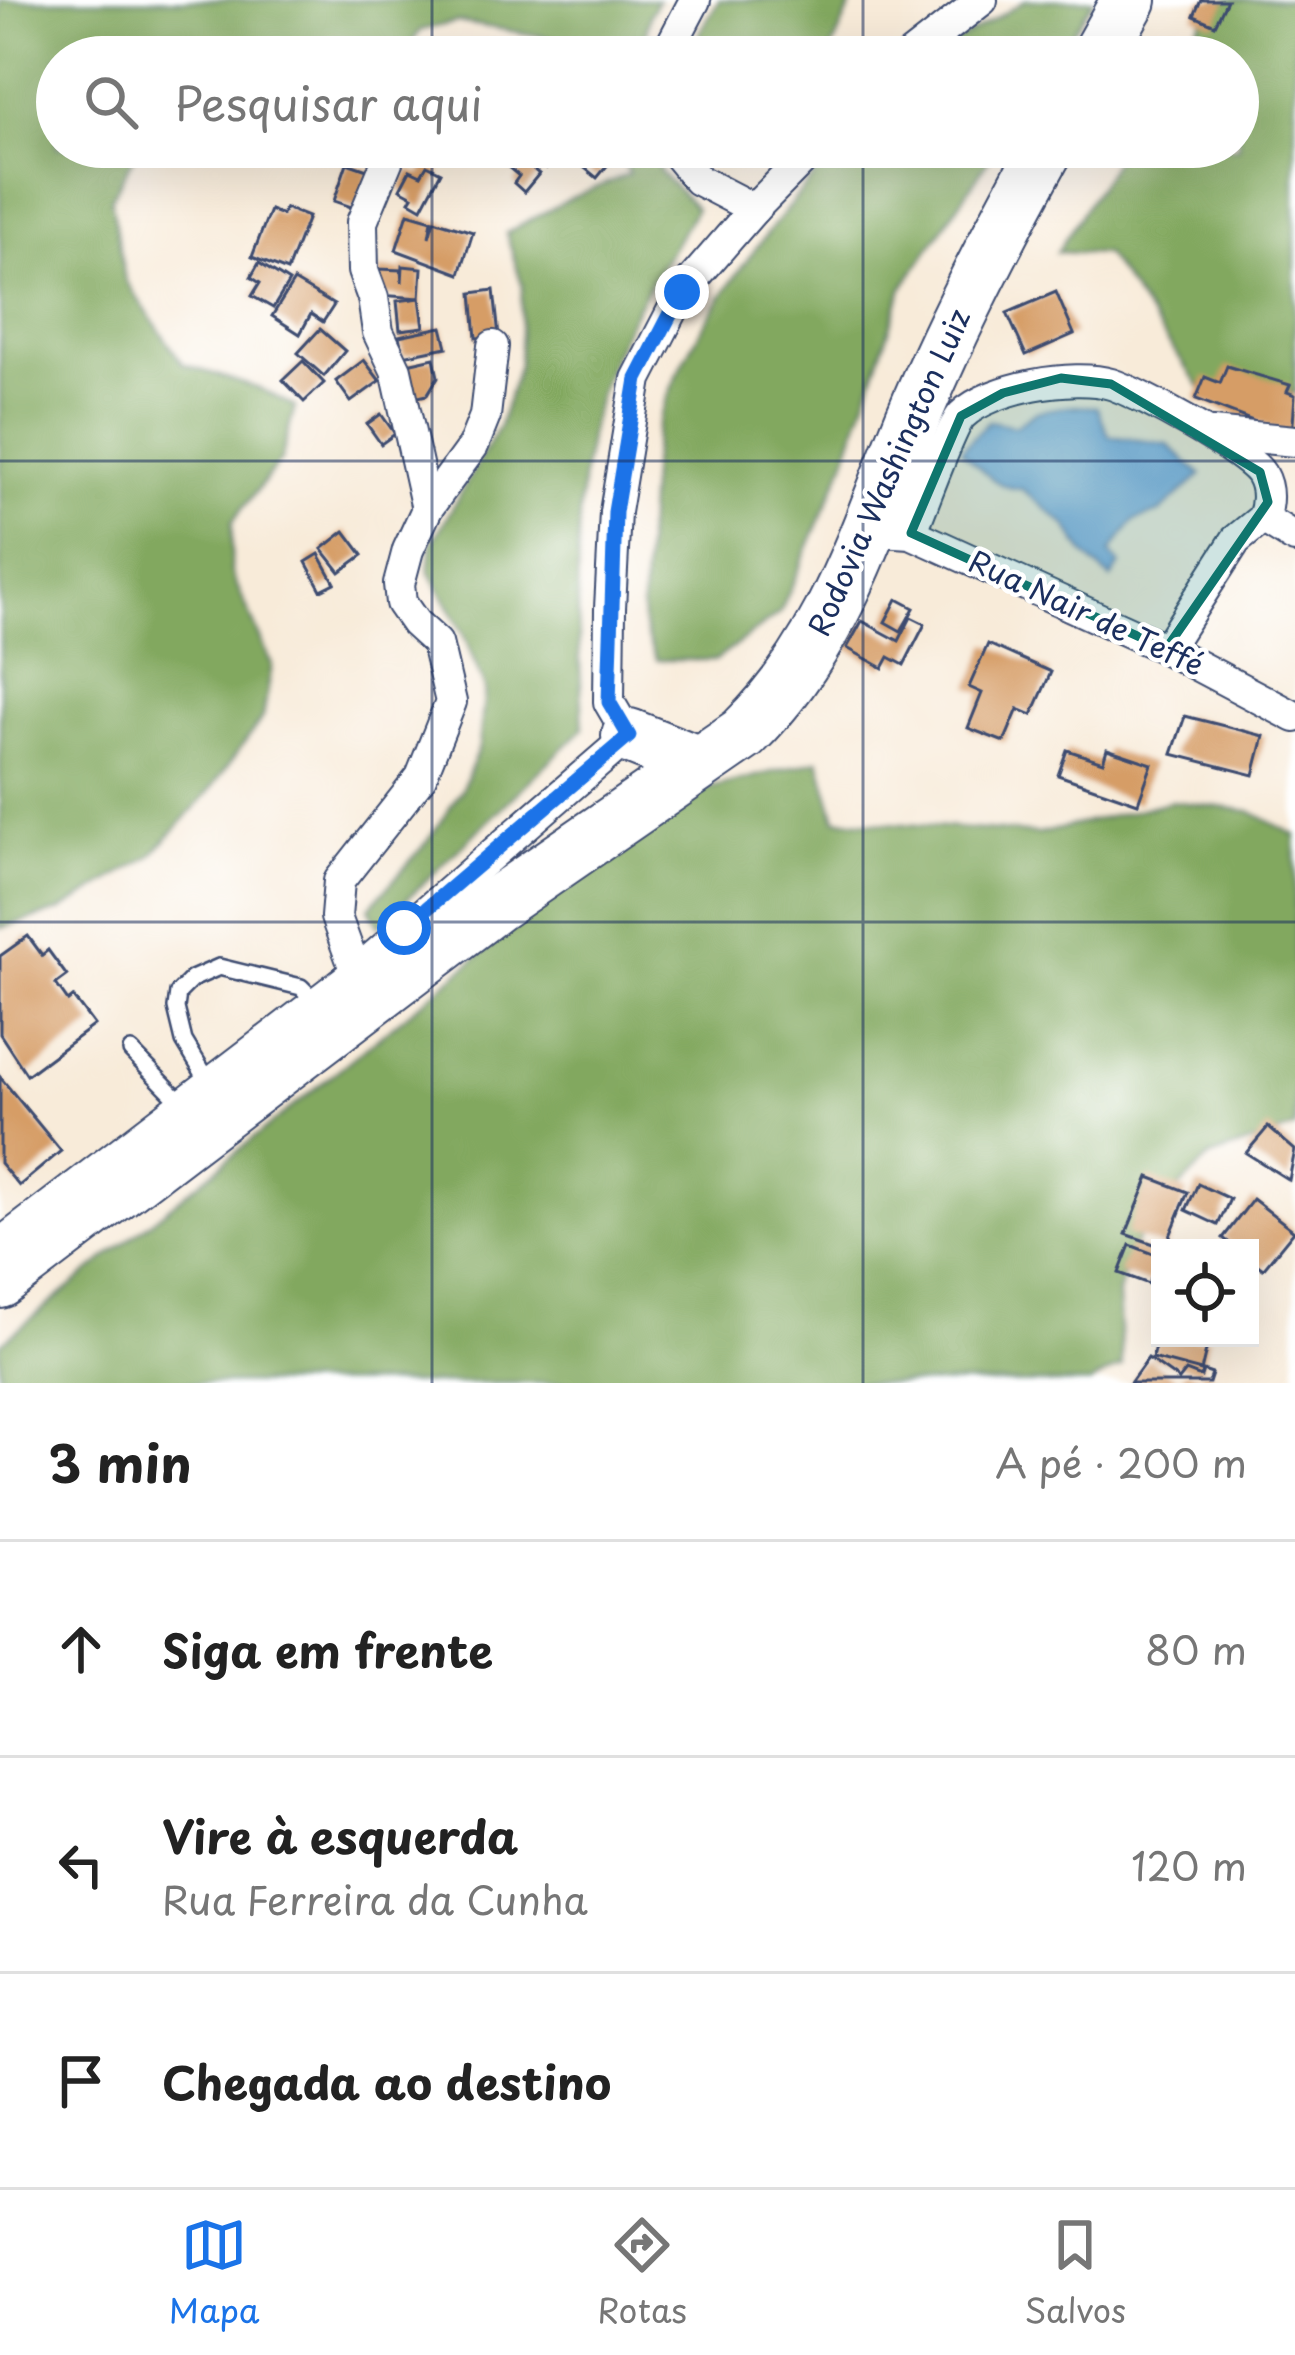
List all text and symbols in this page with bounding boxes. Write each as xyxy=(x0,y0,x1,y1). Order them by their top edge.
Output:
search box xyxy=(36,36,1259,168)
text: Pesquisar aqui xyxy=(174,68,483,136)
icon: search xyxy=(78,69,144,135)
route end xyxy=(655,265,709,319)
street label: Rodovia Washington Luiz xyxy=(795,301,980,643)
street label: Rua Nair de Teffé xyxy=(962,538,1212,686)
route start xyxy=(377,901,431,955)
map controls xyxy=(1151,1239,1259,1347)
button: locate xyxy=(1151,1239,1259,1347)
text: 3 min xyxy=(48,1423,192,1500)
text: A pé · 200 m xyxy=(995,1432,1247,1491)
text: Siga em frente xyxy=(162,1615,493,1683)
icon: ahead xyxy=(48,1616,114,1682)
text: 80 m xyxy=(1145,1619,1247,1678)
text: Vire à esquerda xyxy=(162,1801,518,1869)
icon: left xyxy=(48,1832,114,1898)
text: 120 m xyxy=(1131,1835,1247,1894)
text: Rua Ferreira da Cunha xyxy=(162,1869,588,1928)
text: Chegada ao destino xyxy=(162,2047,611,2115)
icon: arrive xyxy=(48,2048,114,2114)
tab: Mapa xyxy=(169,2212,260,2334)
tab: Rotas xyxy=(597,2212,687,2334)
tab: Salvos xyxy=(1024,2212,1126,2334)

